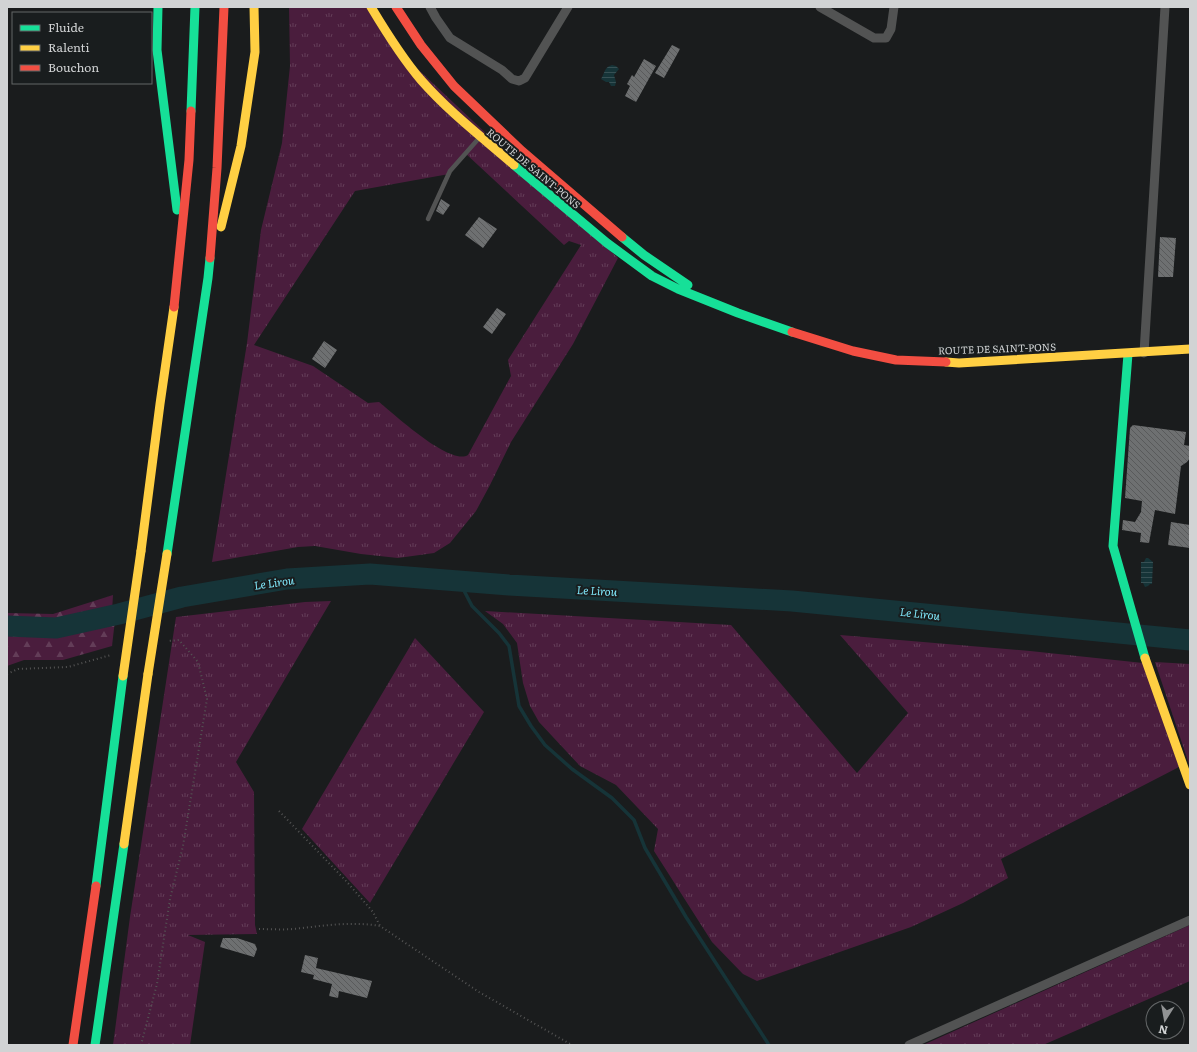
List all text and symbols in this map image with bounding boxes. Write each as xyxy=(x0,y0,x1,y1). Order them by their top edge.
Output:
legend xyxy=(12,12,152,84)
text: Fluide xyxy=(48,18,84,36)
text: Ralenti xyxy=(48,38,89,56)
text: Bouchon xyxy=(48,58,99,76)
street label: ROUTE DE SAINT-PONS xyxy=(484,124,584,212)
street label: ROUTE DE SAINT-PONS xyxy=(938,338,1056,358)
water label: Le Lirou xyxy=(253,571,296,593)
water label: Le Lirou xyxy=(576,581,618,599)
water label: Le Lirou xyxy=(899,603,941,623)
north arrow xyxy=(1145,1000,1185,1040)
text: N xyxy=(1157,1022,1169,1040)

